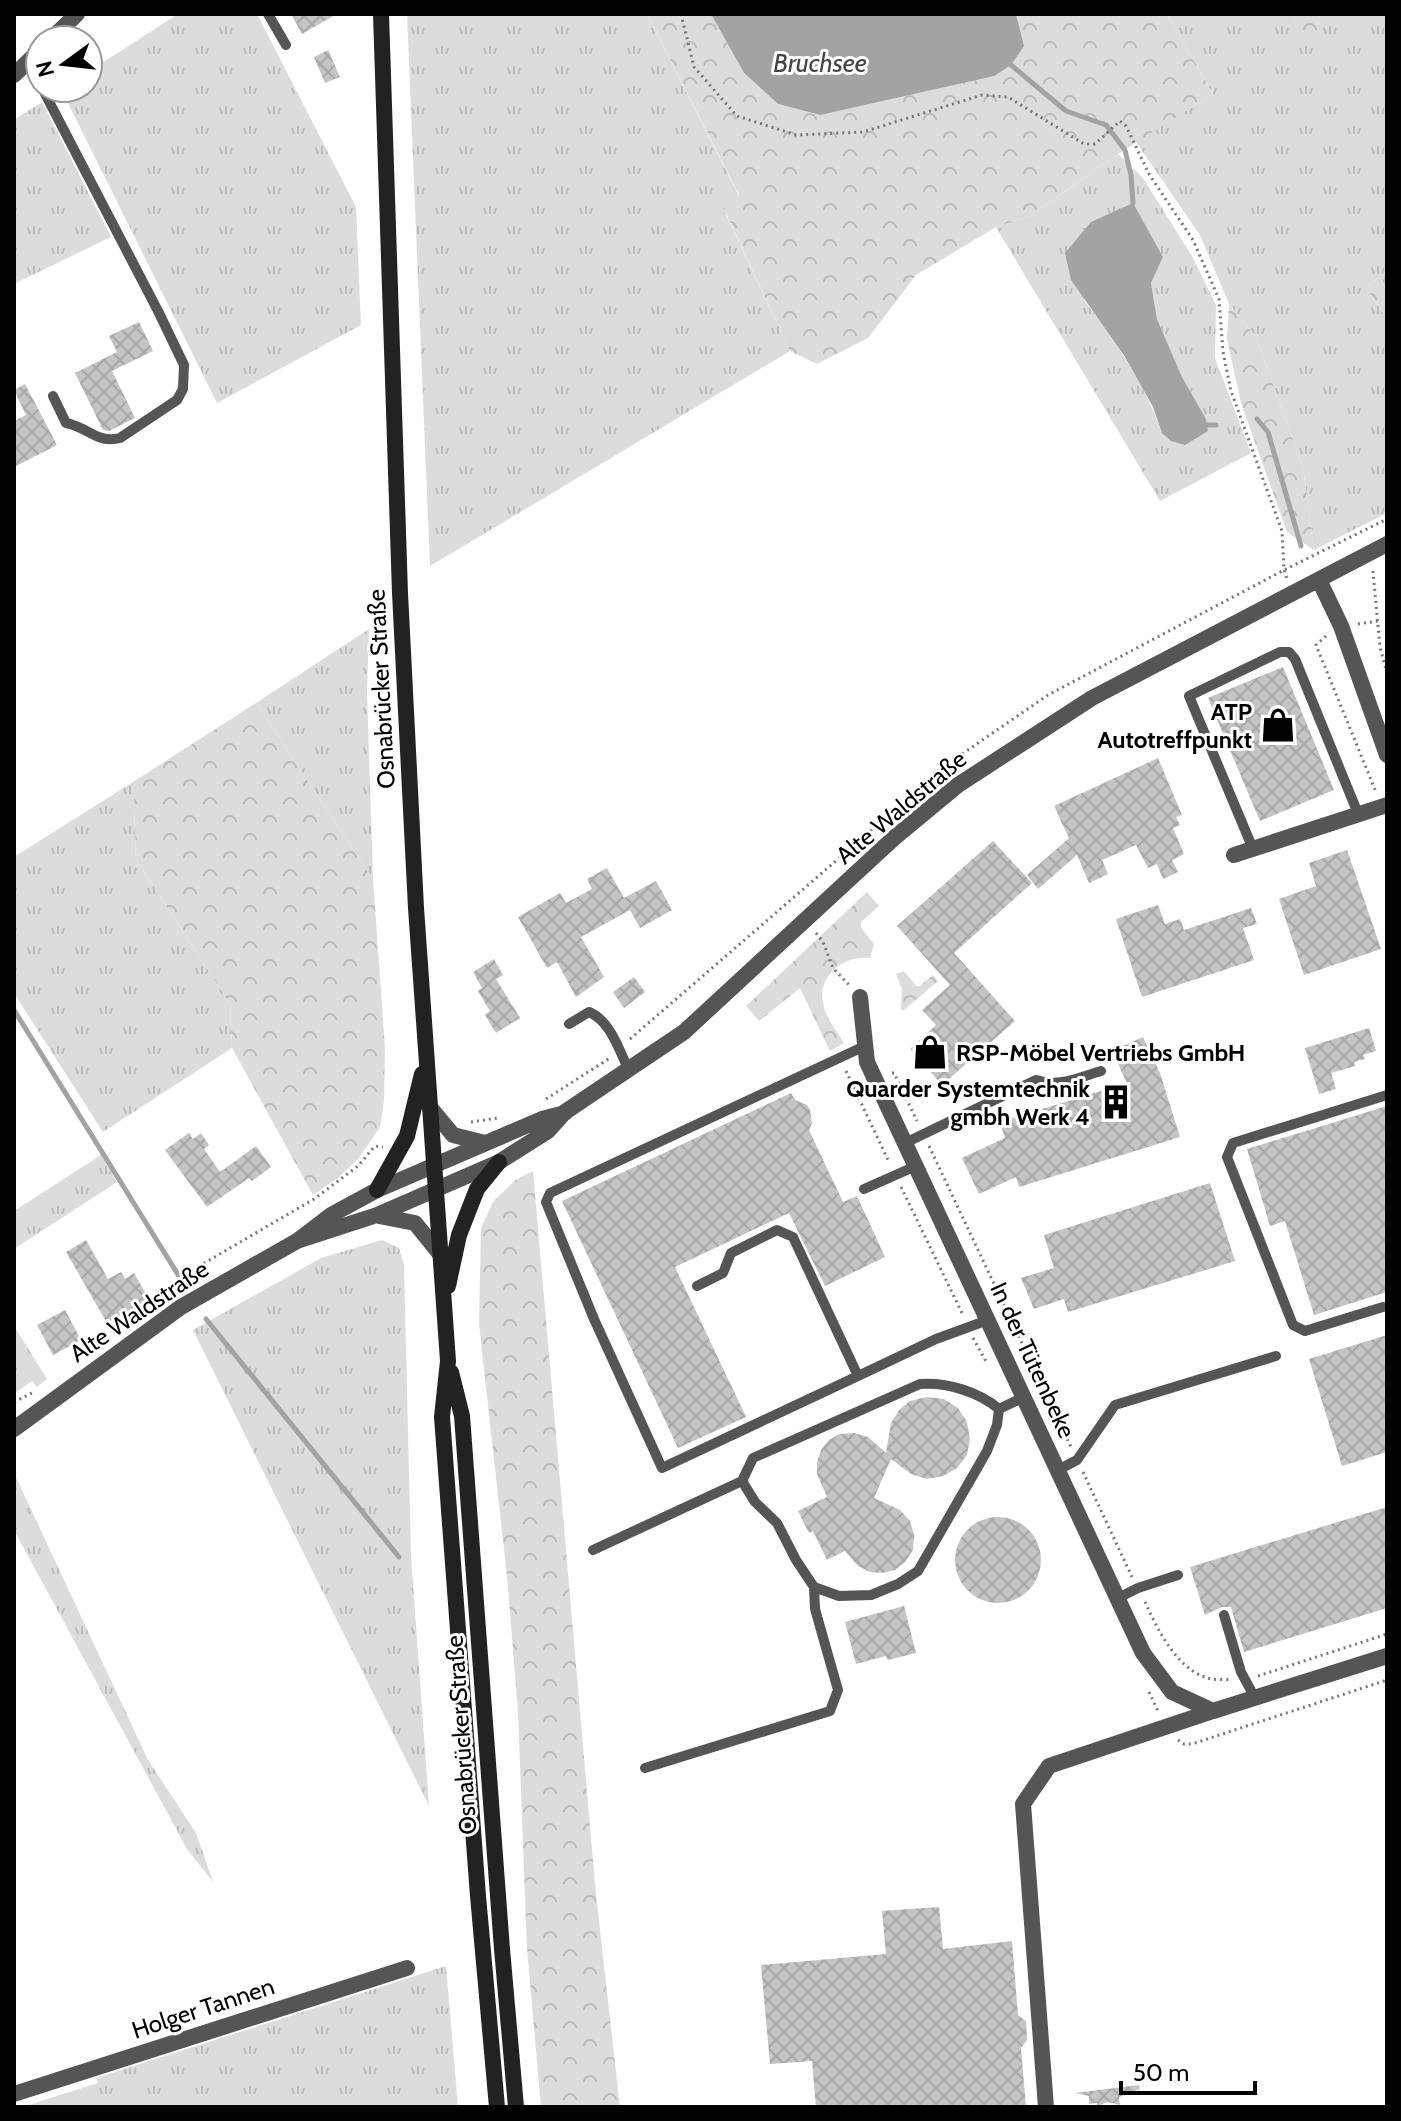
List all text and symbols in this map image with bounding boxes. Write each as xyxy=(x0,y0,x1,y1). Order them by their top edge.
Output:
north arrow xyxy=(24,24,104,104)
water label: Bruchsee xyxy=(773,47,867,79)
text: N xyxy=(30,58,60,80)
street label: Osnabrücker Straße xyxy=(361,588,401,790)
place label: ATP Autotreffpunkt xyxy=(1098,697,1252,754)
shop icon: ATP Autotreffpunkt xyxy=(1259,706,1297,744)
street label: Alte Waldstraße xyxy=(830,744,972,870)
shop icon: RSP-Möbel Vertriebs GmbH xyxy=(911,1033,949,1071)
place label: RSP-Möbel Vertriebs GmbH xyxy=(956,1038,1245,1067)
place label: Quarder Systemtechnik gmbh Werk 4 xyxy=(846,1074,1090,1131)
building icon: Quarder Systemtechnik gmbh Werk 4 xyxy=(1097,1083,1135,1121)
street label: Alte Waldstraße xyxy=(64,1254,214,1368)
street label: In der Tütenbeke xyxy=(984,1278,1082,1442)
street label: Osnabrücker Straße xyxy=(440,1634,482,1836)
street label: Holger Tannen xyxy=(128,1971,278,2045)
scale bar xyxy=(1121,2045,1255,2095)
text: 50 m xyxy=(1133,2058,1189,2087)

